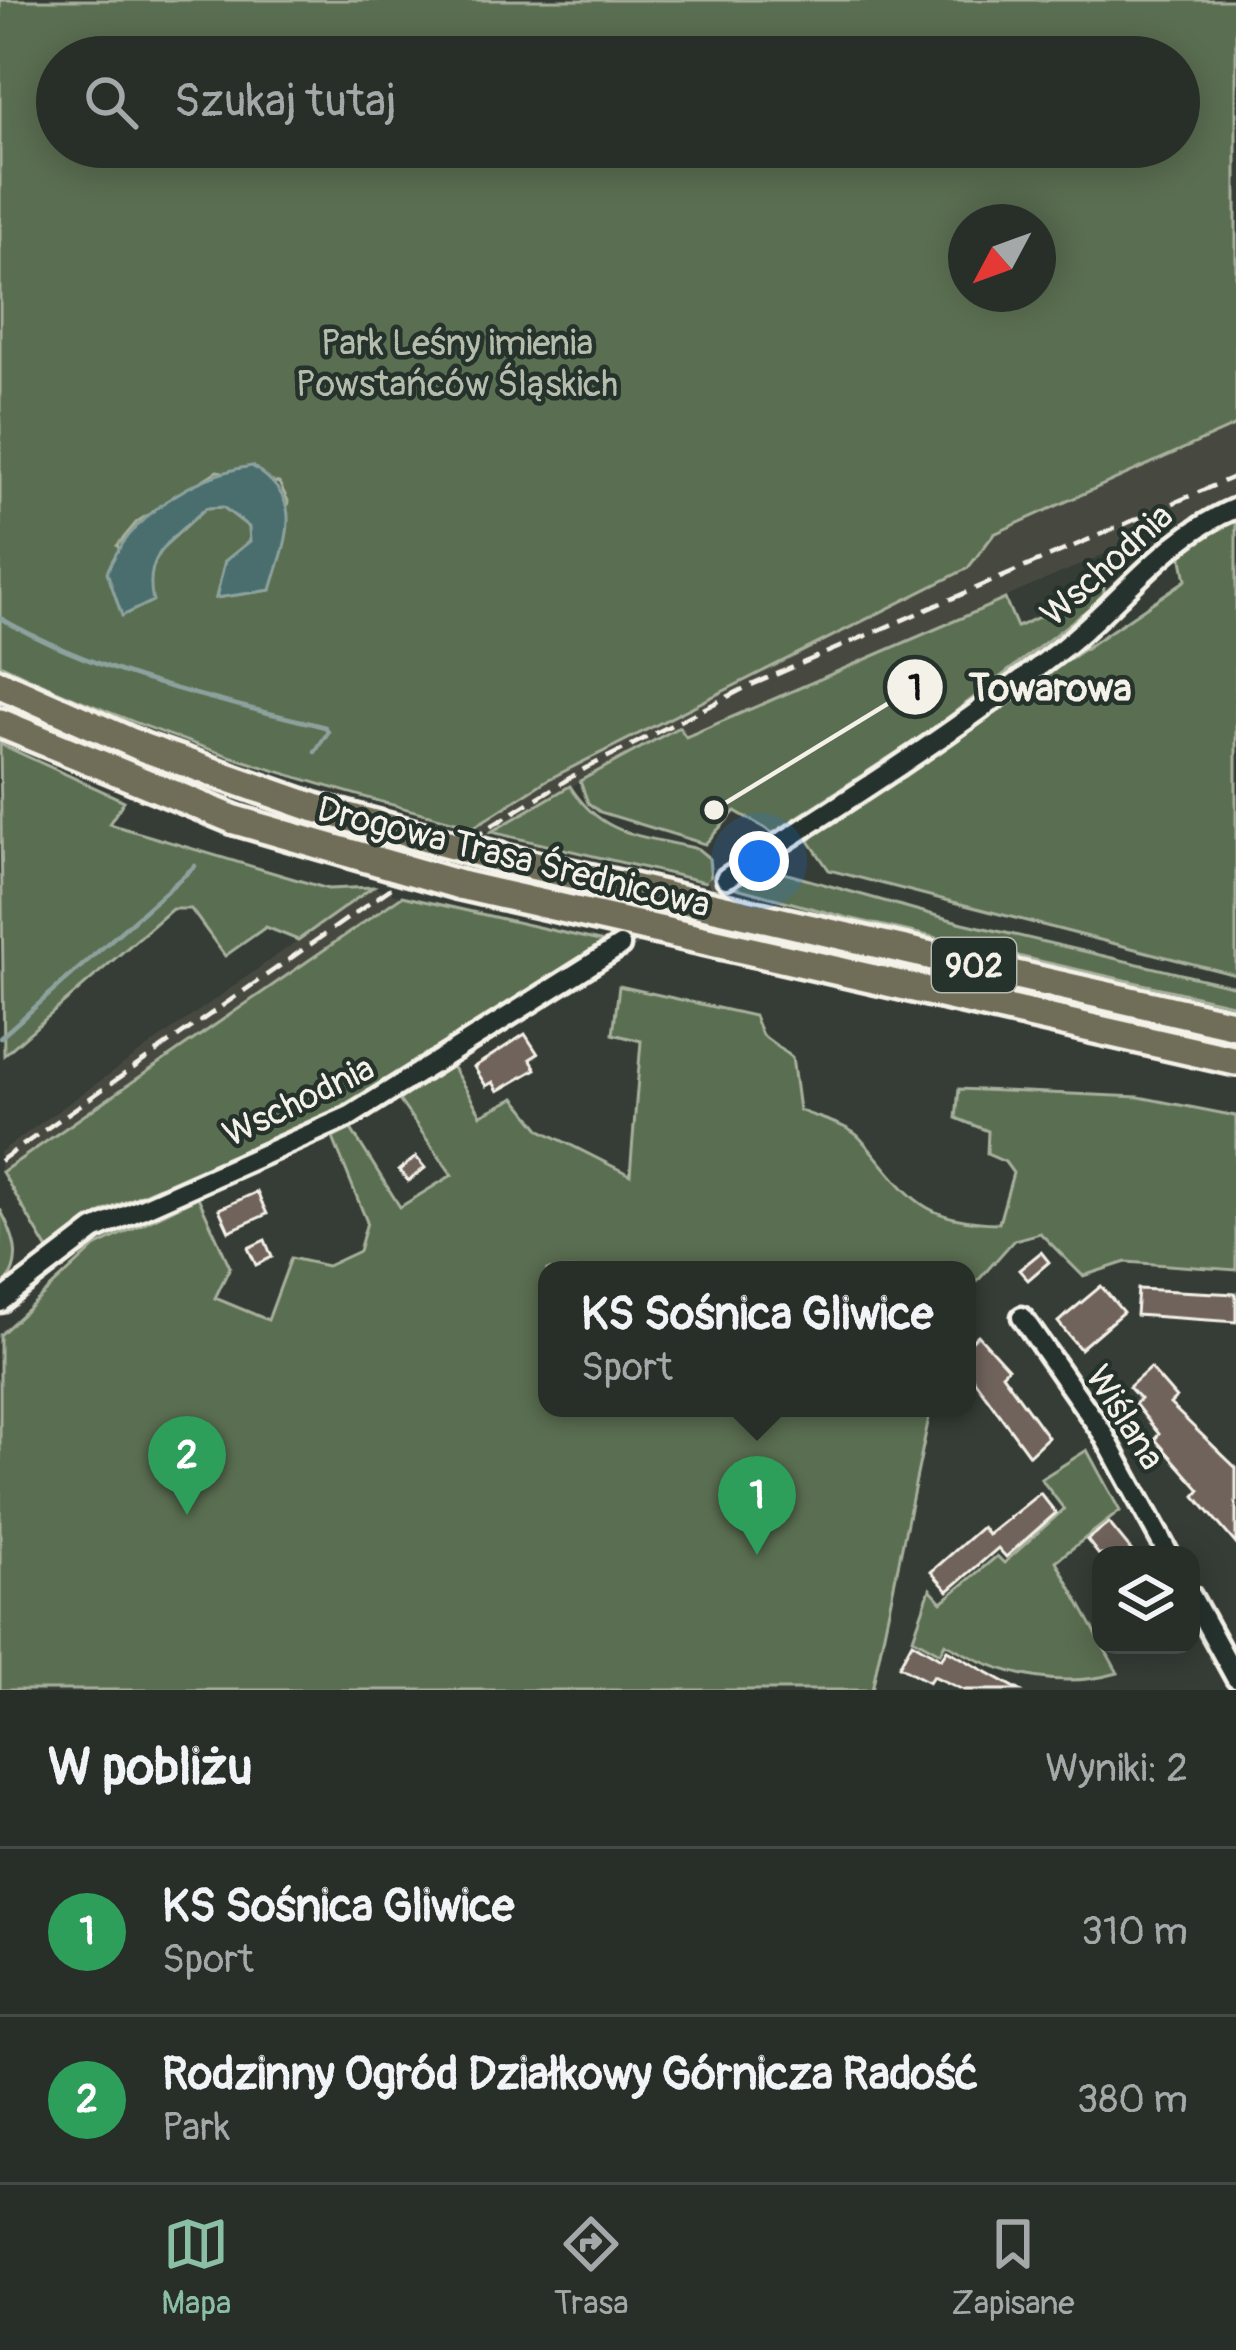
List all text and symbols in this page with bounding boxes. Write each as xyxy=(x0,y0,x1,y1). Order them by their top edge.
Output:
search box xyxy=(36,36,1200,168)
icon: search xyxy=(78,69,144,135)
text: Szukaj tutaj xyxy=(174,74,396,130)
north arrow xyxy=(948,204,1056,312)
park label: Park Leśny imienia Powstańców Śląskich xyxy=(296,321,618,407)
street label: Wschodnia xyxy=(1032,494,1182,636)
callout: Towarowa xyxy=(885,649,1156,724)
text: Towarowa xyxy=(968,664,1132,713)
text: 1 xyxy=(908,666,922,711)
street label: Drogowa Trasa Średnicowa xyxy=(313,787,715,928)
your location xyxy=(729,831,789,891)
road number: 902 xyxy=(932,938,1016,992)
street label: Wschodnia xyxy=(216,1045,382,1157)
popup xyxy=(538,1261,976,1417)
text: KS Sośnica Gliwice xyxy=(581,1287,933,1343)
text: Sport xyxy=(581,1343,673,1392)
street label: Wiślana xyxy=(1075,1357,1174,1478)
pin: 2 xyxy=(148,1416,226,1515)
pin: 1 xyxy=(718,1456,796,1555)
map controls xyxy=(1092,1546,1200,1654)
button: layers xyxy=(1092,1546,1200,1654)
text: W pobliżu xyxy=(48,1736,253,1800)
text: Wyniki: 2 xyxy=(1045,1744,1188,1793)
text: KS Sośnica Gliwice xyxy=(162,1879,514,1935)
text: 1 xyxy=(79,1907,95,1956)
text: 310 m xyxy=(1081,1907,1188,1956)
text: Sport xyxy=(162,1935,254,1984)
text: Rodzinny Ogród Działkowy Górnicza Radość xyxy=(162,2047,978,2103)
text: 2 xyxy=(76,2075,98,2124)
text: 380 m xyxy=(1077,2075,1188,2124)
text: Park xyxy=(162,2103,230,2152)
tab: Mapa xyxy=(161,2211,231,2324)
tab: Trasa xyxy=(554,2211,629,2324)
tab: Zapisane xyxy=(951,2211,1075,2324)

